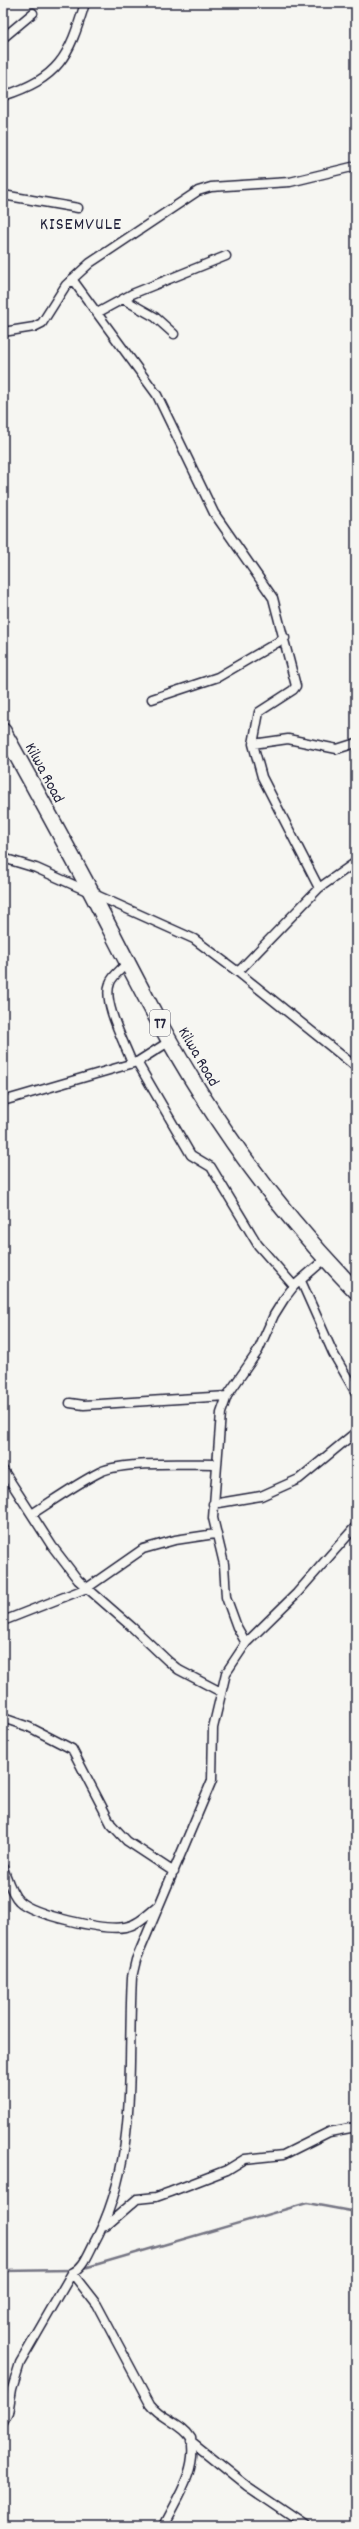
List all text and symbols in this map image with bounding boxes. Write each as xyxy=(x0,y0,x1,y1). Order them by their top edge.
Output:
district label: KISEMVULE xyxy=(40,213,122,238)
street label: Kilwa Road xyxy=(18,739,69,808)
road number: T7 xyxy=(150,1010,170,1036)
street label: Kilwa Road xyxy=(171,1023,224,1091)

